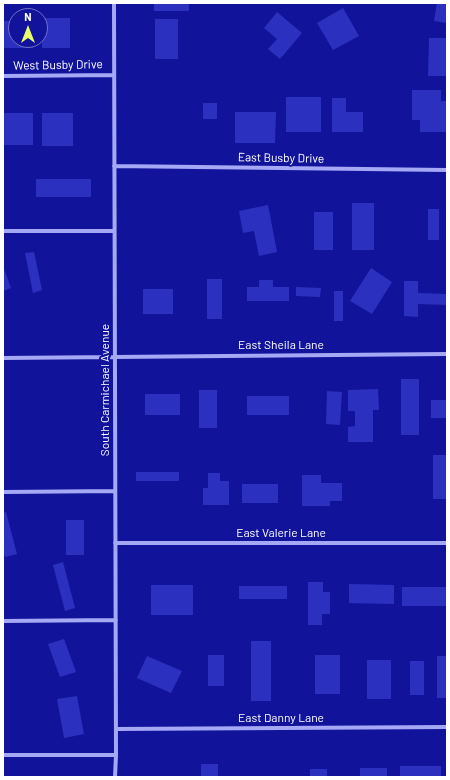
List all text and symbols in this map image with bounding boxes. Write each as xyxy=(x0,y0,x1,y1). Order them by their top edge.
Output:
north arrow xyxy=(8,8,48,48)
text: N xyxy=(24,10,32,23)
street label: West Busby Drive xyxy=(13,57,103,73)
street label: East Busby Drive xyxy=(238,150,324,166)
street label: South Carmichael Avenue xyxy=(98,324,112,456)
street label: East Sheila Lane xyxy=(238,338,324,352)
street label: East Valerie Lane xyxy=(236,526,326,540)
street label: East Danny Lane xyxy=(238,711,324,725)

